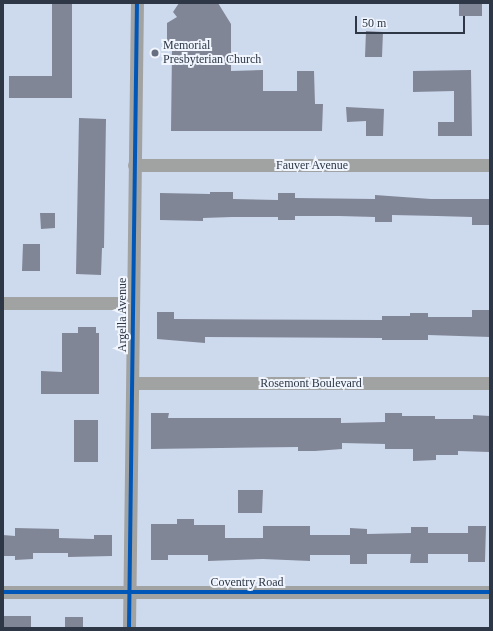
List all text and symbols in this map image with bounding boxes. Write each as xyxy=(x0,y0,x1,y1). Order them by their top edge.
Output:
scale bar xyxy=(357,8,467,34)
text: 50 m xyxy=(362,16,386,30)
place label: Memorial Presbyterian Church xyxy=(163,39,261,67)
marker: Memorial Presbyterian Church xyxy=(150,48,160,58)
street label: Fauver Avenue xyxy=(276,159,348,173)
street label: Argella Avenue xyxy=(116,277,130,353)
street label: Rosemont Boulevard xyxy=(260,377,362,391)
street label: Coventry Road xyxy=(211,576,283,590)

